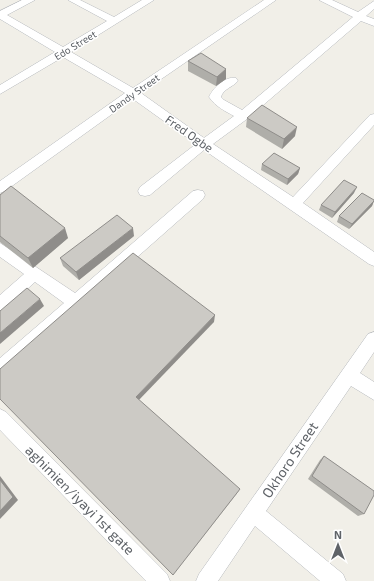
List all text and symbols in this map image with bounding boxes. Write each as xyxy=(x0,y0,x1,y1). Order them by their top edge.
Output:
street label: Edo Street xyxy=(52,28,98,62)
street label: Dandy Street xyxy=(106,71,162,115)
street label: Fred Ogbe xyxy=(163,112,216,155)
street label: Okhoro Street xyxy=(258,418,321,501)
street label: aghimien/iyayi 1st gate xyxy=(22,441,139,558)
north arrow xyxy=(318,525,358,565)
text: N xyxy=(334,528,342,541)

